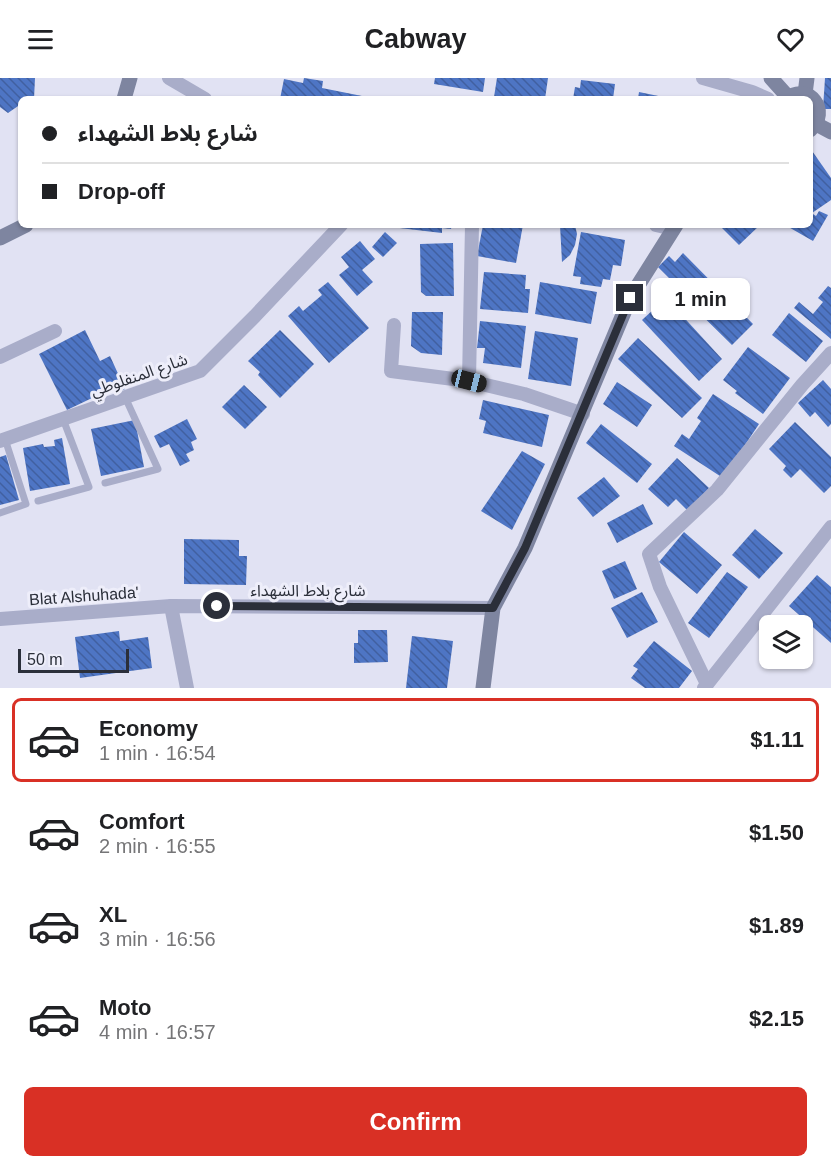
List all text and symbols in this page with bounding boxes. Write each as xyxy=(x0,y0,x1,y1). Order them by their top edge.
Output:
icon: menu xyxy=(24,23,57,56)
icon: heart xyxy=(774,23,807,56)
text: Cabway xyxy=(364,24,467,54)
text: شارع بلاط الشهداء xyxy=(78,121,258,146)
text: Drop-off xyxy=(78,179,165,204)
callout: 1 min xyxy=(651,277,750,319)
route end xyxy=(616,284,643,311)
text: 1 min xyxy=(674,288,727,310)
street label: شارع المنفلوطي xyxy=(88,350,191,403)
car xyxy=(449,368,489,394)
street label: شارع بلاط الشهداء xyxy=(250,582,366,603)
street label: Blat Alshuhada' xyxy=(29,584,139,608)
route start xyxy=(203,592,230,619)
map controls xyxy=(759,615,813,669)
button: layers xyxy=(759,615,813,669)
scale bar xyxy=(18,646,129,674)
text: 50 m xyxy=(27,651,63,668)
icon: car xyxy=(27,713,81,767)
text: Economy xyxy=(99,716,198,741)
text: $1.11 xyxy=(750,727,804,752)
text: 1 min · 16:54 xyxy=(99,742,216,764)
icon: car xyxy=(27,806,81,860)
text: Comfort xyxy=(99,809,185,834)
text: $1.50 xyxy=(749,820,804,845)
text: 2 min · 16:55 xyxy=(99,835,216,857)
icon: car xyxy=(27,899,81,953)
text: XL xyxy=(99,902,127,927)
text: $1.89 xyxy=(749,913,804,938)
text: 3 min · 16:56 xyxy=(99,928,216,950)
icon: car xyxy=(27,992,81,1046)
text: Moto xyxy=(99,995,152,1020)
text: $2.15 xyxy=(749,1006,804,1031)
text: 4 min · 16:57 xyxy=(99,1021,216,1043)
button: Confirm xyxy=(24,1087,807,1156)

